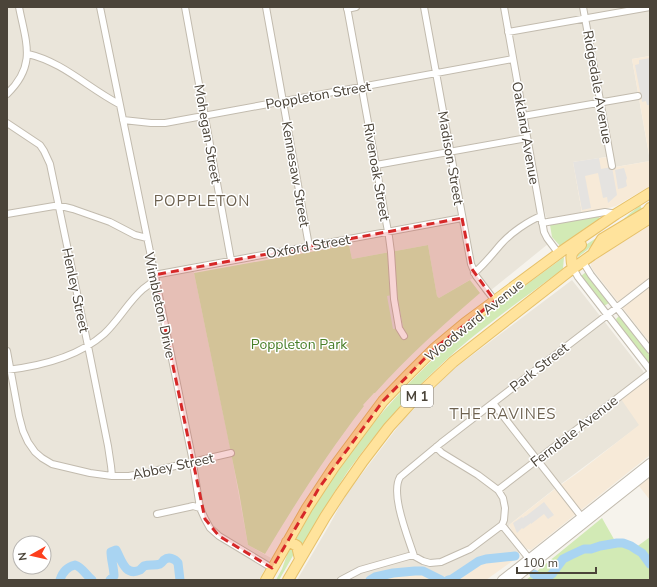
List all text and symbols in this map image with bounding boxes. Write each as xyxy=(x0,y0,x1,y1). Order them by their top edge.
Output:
street label: Ridgedale Avenue xyxy=(578,29,617,145)
street label: Poppleton Street xyxy=(264,77,372,114)
street label: Oakland Avenue xyxy=(507,80,544,186)
street label: Mohegan Street xyxy=(189,83,226,185)
street label: Madison Street xyxy=(433,110,468,207)
street label: Kennesaw Street xyxy=(277,120,314,229)
street label: Rivenoak Street xyxy=(359,122,394,223)
district label: POPPLETON xyxy=(154,191,250,211)
street label: Oxford Street xyxy=(264,230,352,263)
street label: Henley Street xyxy=(57,246,94,334)
street label: Wimbleton Drive xyxy=(139,250,180,360)
street label: Woodward Avenue xyxy=(421,275,528,366)
park label: Poppleton Park xyxy=(251,335,348,354)
street label: Park Street xyxy=(506,338,573,396)
road number: M 1 xyxy=(401,385,433,407)
street label: Ferndale Avenue xyxy=(527,391,622,472)
district label: THE RAVINES xyxy=(449,404,557,424)
street label: Abbey Street xyxy=(131,449,216,484)
north arrow xyxy=(12,535,52,575)
scale bar xyxy=(517,549,596,575)
text: N xyxy=(15,551,31,561)
text: 100 m xyxy=(523,555,558,571)

